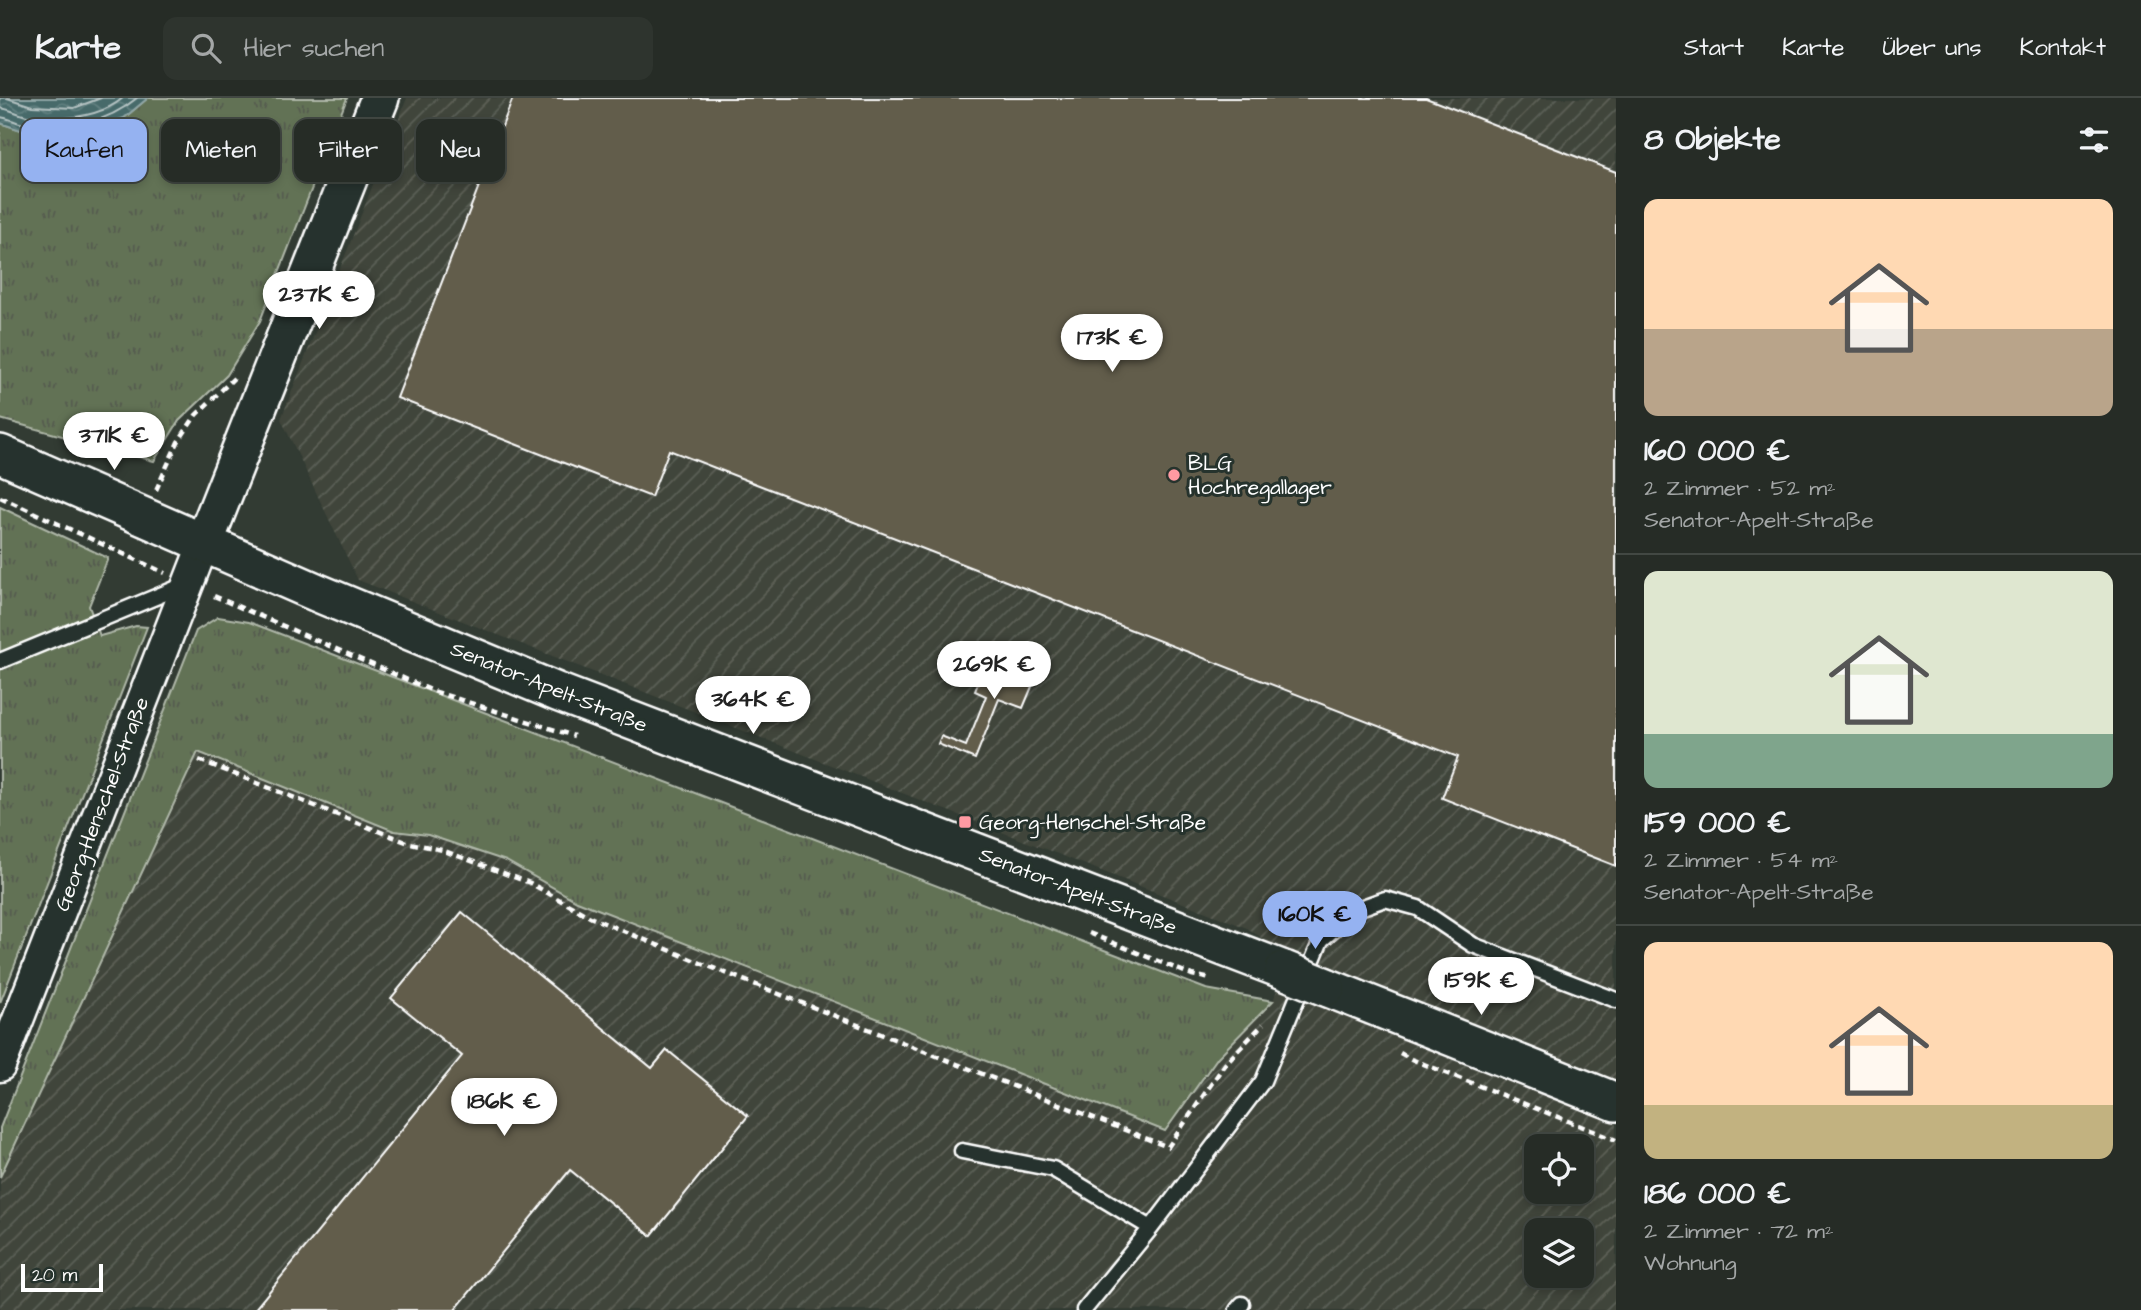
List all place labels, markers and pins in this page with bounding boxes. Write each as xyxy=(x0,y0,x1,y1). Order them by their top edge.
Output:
pin: 237K € xyxy=(262,272,376,331)
pin: 173K € xyxy=(1055,314,1169,374)
pin: 371K € xyxy=(57,412,171,472)
place label: BLG Hochregallager xyxy=(1188,449,1332,504)
marker: BLG Hochregallager xyxy=(1166,467,1182,483)
pin: 269K € xyxy=(937,642,1051,701)
pin: 364K € xyxy=(696,676,810,736)
place label: Georg-Henschel-Straße xyxy=(979,808,1206,839)
marker: Georg-Henschel-Straße xyxy=(957,814,973,830)
pin: 160K € xyxy=(1258,892,1372,951)
pin: 159K € xyxy=(1424,958,1538,1017)
pin: 186K € xyxy=(447,1079,561,1138)

